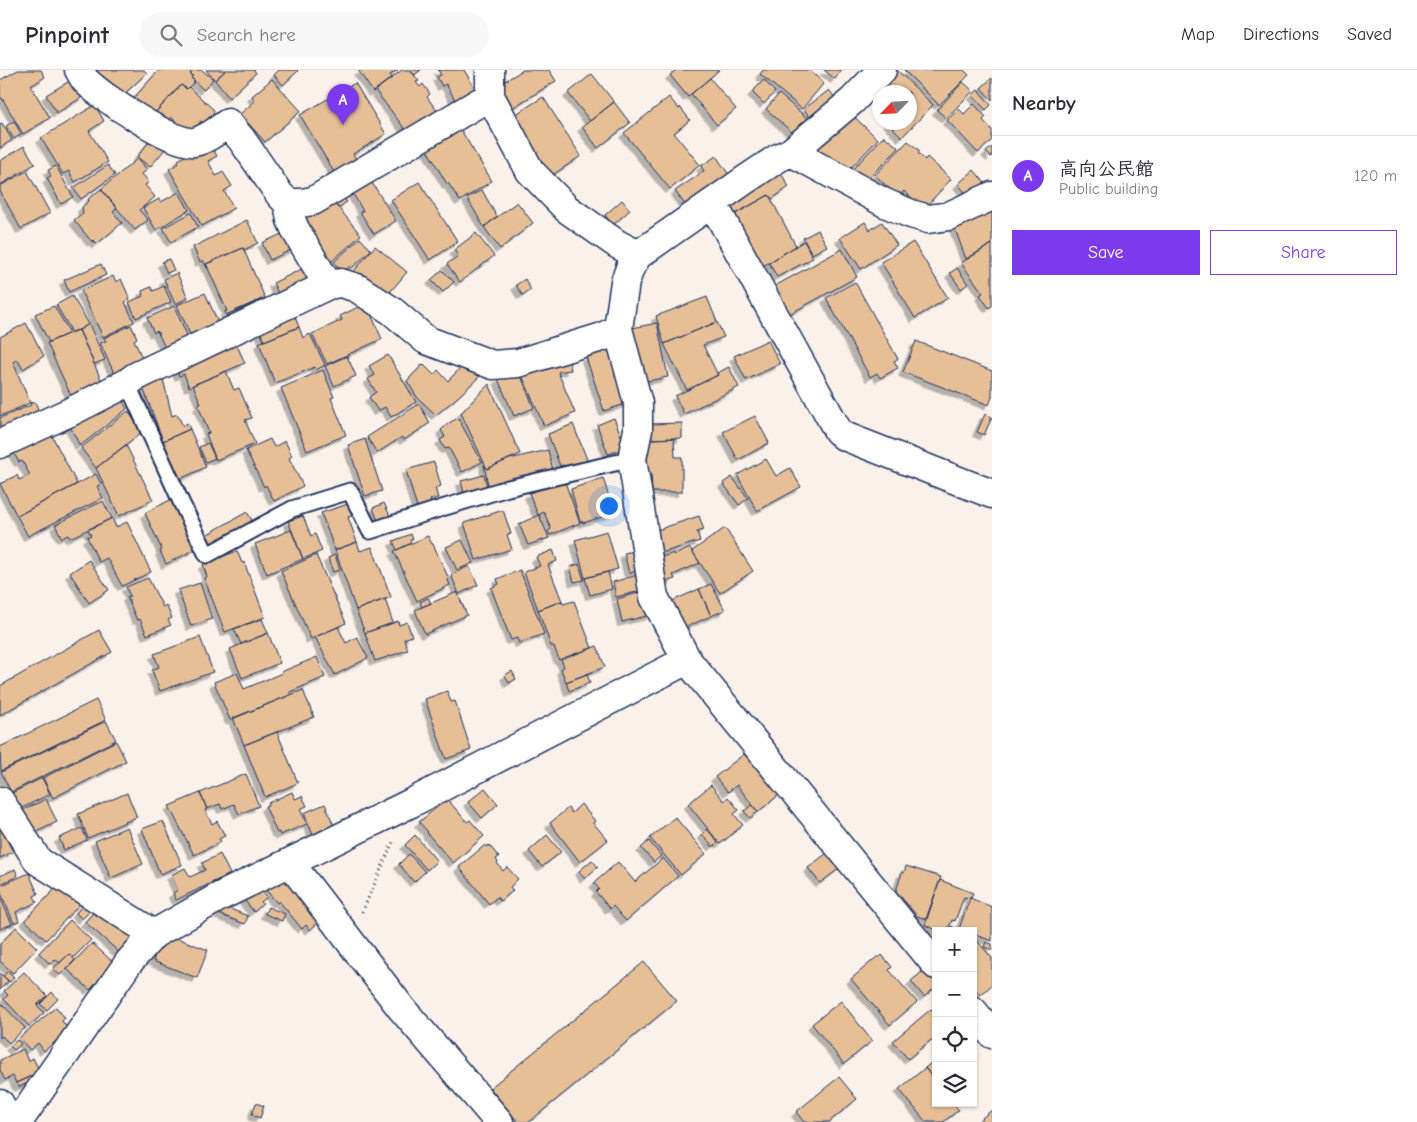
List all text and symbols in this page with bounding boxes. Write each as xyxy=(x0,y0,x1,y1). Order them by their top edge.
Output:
search box xyxy=(139,12,489,57)
text: Pinpoint xyxy=(25,21,109,49)
icon: search xyxy=(157,21,185,49)
text: Search here xyxy=(197,24,296,46)
text: Map xyxy=(1181,24,1215,45)
text: Directions xyxy=(1243,24,1319,45)
text: Saved xyxy=(1347,24,1392,45)
pin: A xyxy=(327,84,359,125)
north arrow xyxy=(872,85,917,130)
text: Nearby xyxy=(1012,91,1076,115)
text: 高向公民館 xyxy=(1059,158,1154,180)
text: A xyxy=(1024,167,1032,185)
text: 120 m xyxy=(1354,167,1397,185)
text: Public building xyxy=(1059,180,1158,198)
button: Save xyxy=(1012,230,1200,275)
button: Share xyxy=(1210,230,1397,275)
your location xyxy=(596,493,622,519)
map controls xyxy=(932,927,977,1107)
button: + xyxy=(932,927,977,972)
button: − xyxy=(932,972,977,1017)
button: locate xyxy=(932,1017,977,1062)
button: layers xyxy=(932,1062,977,1107)

